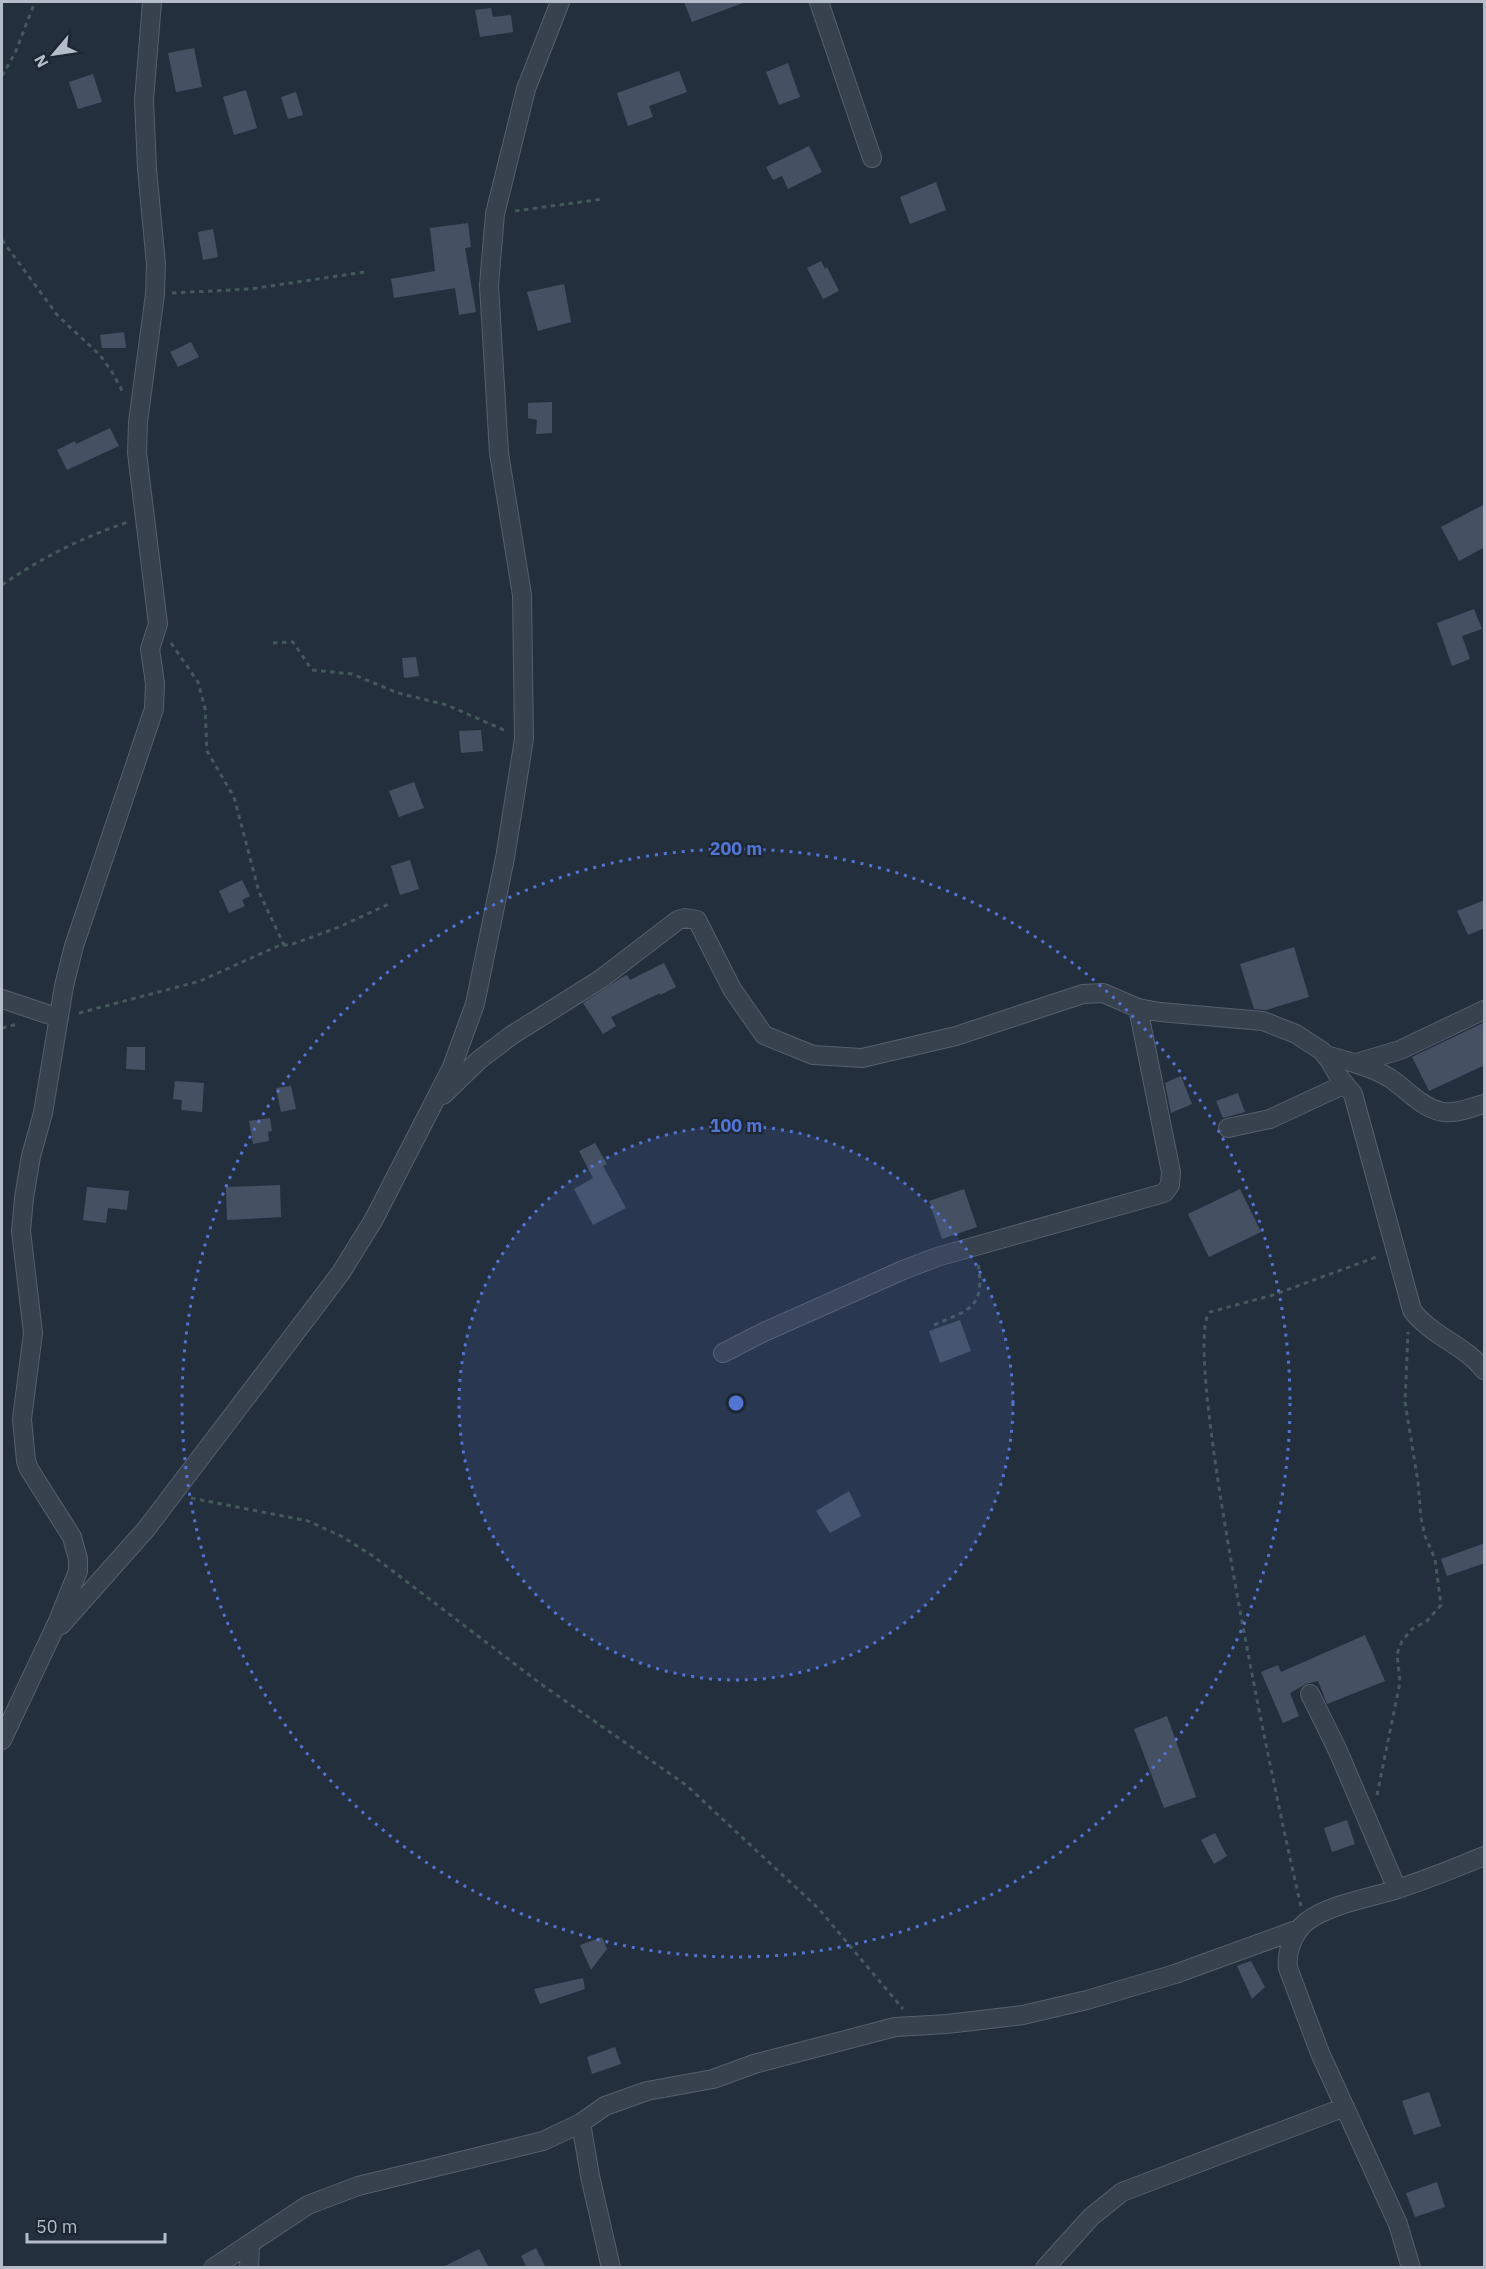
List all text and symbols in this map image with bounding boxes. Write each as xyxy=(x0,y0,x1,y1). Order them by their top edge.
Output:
north arrow xyxy=(24,24,84,84)
text: N xyxy=(29,51,52,71)
text: 200 m xyxy=(710,837,762,860)
text: 100 m xyxy=(710,1114,762,1137)
centre of rings xyxy=(726,1393,746,1413)
scale bar xyxy=(27,2206,165,2244)
text: 50 m xyxy=(36,2215,78,2238)

